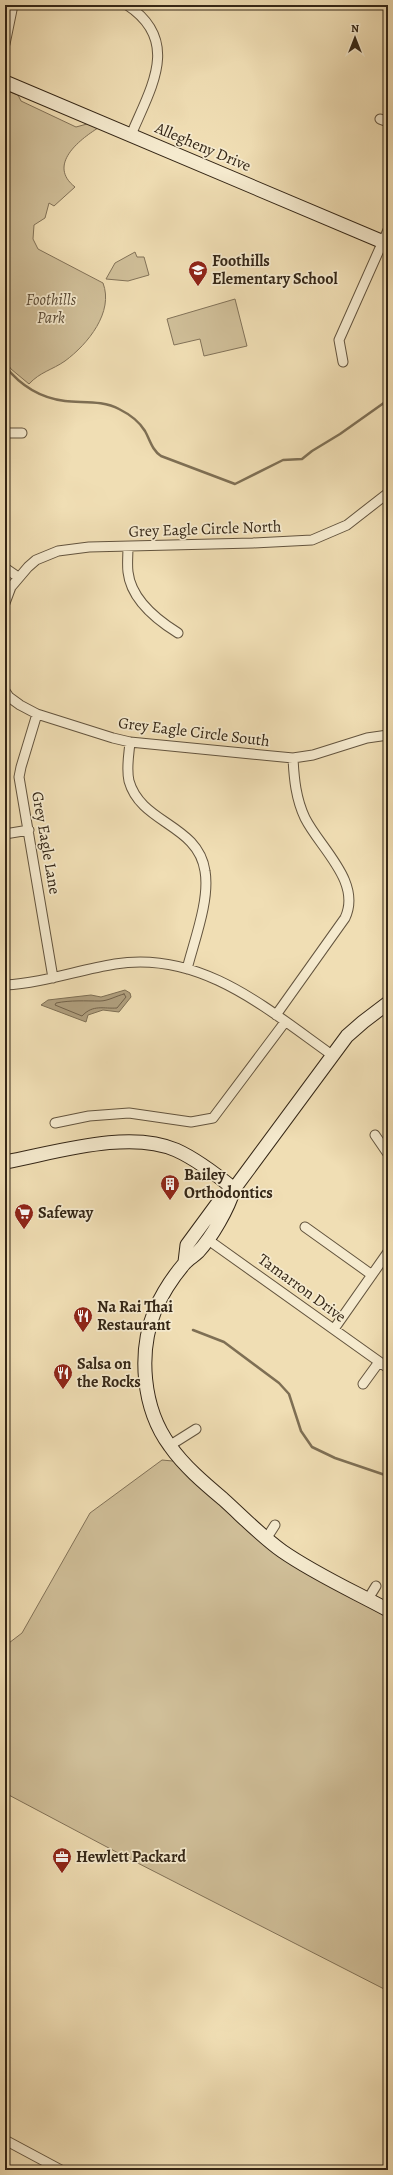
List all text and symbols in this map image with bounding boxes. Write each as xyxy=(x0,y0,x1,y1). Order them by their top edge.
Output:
north arrow xyxy=(335,18,375,58)
text: N xyxy=(351,21,359,36)
street label: Allegheny Drive xyxy=(151,117,254,177)
place label: Foothills Elementary School xyxy=(212,250,338,290)
school or university icon: Foothills Elementary School xyxy=(187,259,209,287)
park label: Foothills Park xyxy=(26,289,77,329)
street label: Grey Eagle Circle North xyxy=(128,515,282,543)
street label: Grey Eagle Circle South xyxy=(117,712,271,752)
street label: Grey Eagle Lane xyxy=(26,790,66,896)
place label: Bailey Orthodontics xyxy=(184,1164,273,1204)
building icon: Bailey Orthodontics xyxy=(159,1173,181,1201)
supermarket icon: Safeway xyxy=(13,1202,35,1230)
place label: Safeway xyxy=(38,1202,94,1224)
street label: Tamarron Drive xyxy=(253,1249,351,1327)
place label: Na Rai Thai Restaurant xyxy=(97,1296,173,1336)
restaurant icon: Na Rai Thai Restaurant xyxy=(72,1305,94,1333)
place label: Salsa on the Rocks xyxy=(77,1353,141,1393)
restaurant icon: Salsa on the Rocks xyxy=(52,1362,74,1390)
office icon: Hewlett Packard xyxy=(51,1846,73,1874)
place label: Hewlett Packard xyxy=(76,1846,186,1868)

